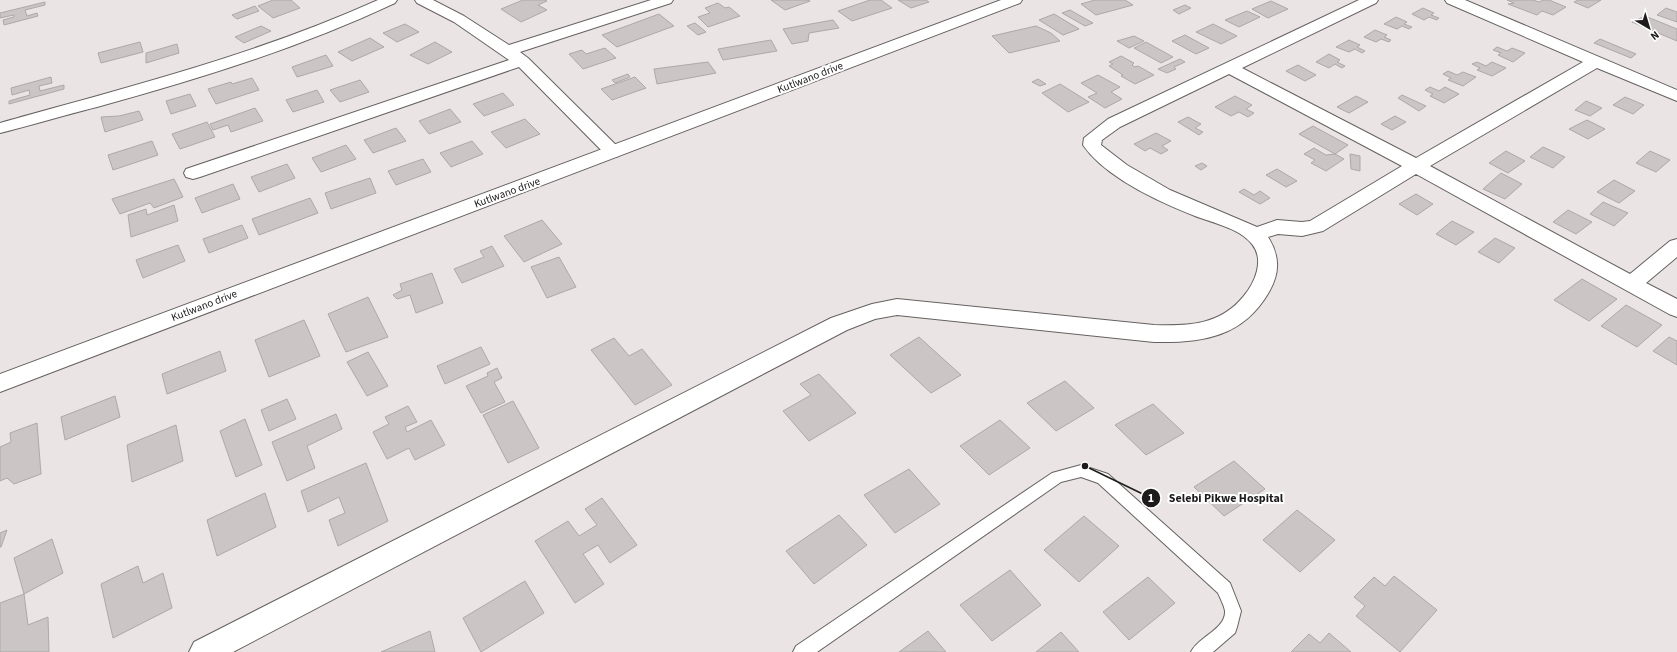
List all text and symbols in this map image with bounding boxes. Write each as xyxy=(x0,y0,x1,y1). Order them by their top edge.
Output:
north arrow xyxy=(1629,8,1669,48)
text: N xyxy=(1647,27,1662,44)
street label: Kutlwano drive xyxy=(775,58,846,97)
street label: Kutlwano drive xyxy=(472,173,543,211)
street label: Kutlwano drive xyxy=(169,286,240,325)
callout: Selebi Pikwe Hospital xyxy=(1141,486,1291,510)
text: 1 xyxy=(1148,490,1154,507)
text: Selebi Pikwe Hospital xyxy=(1169,490,1284,507)

